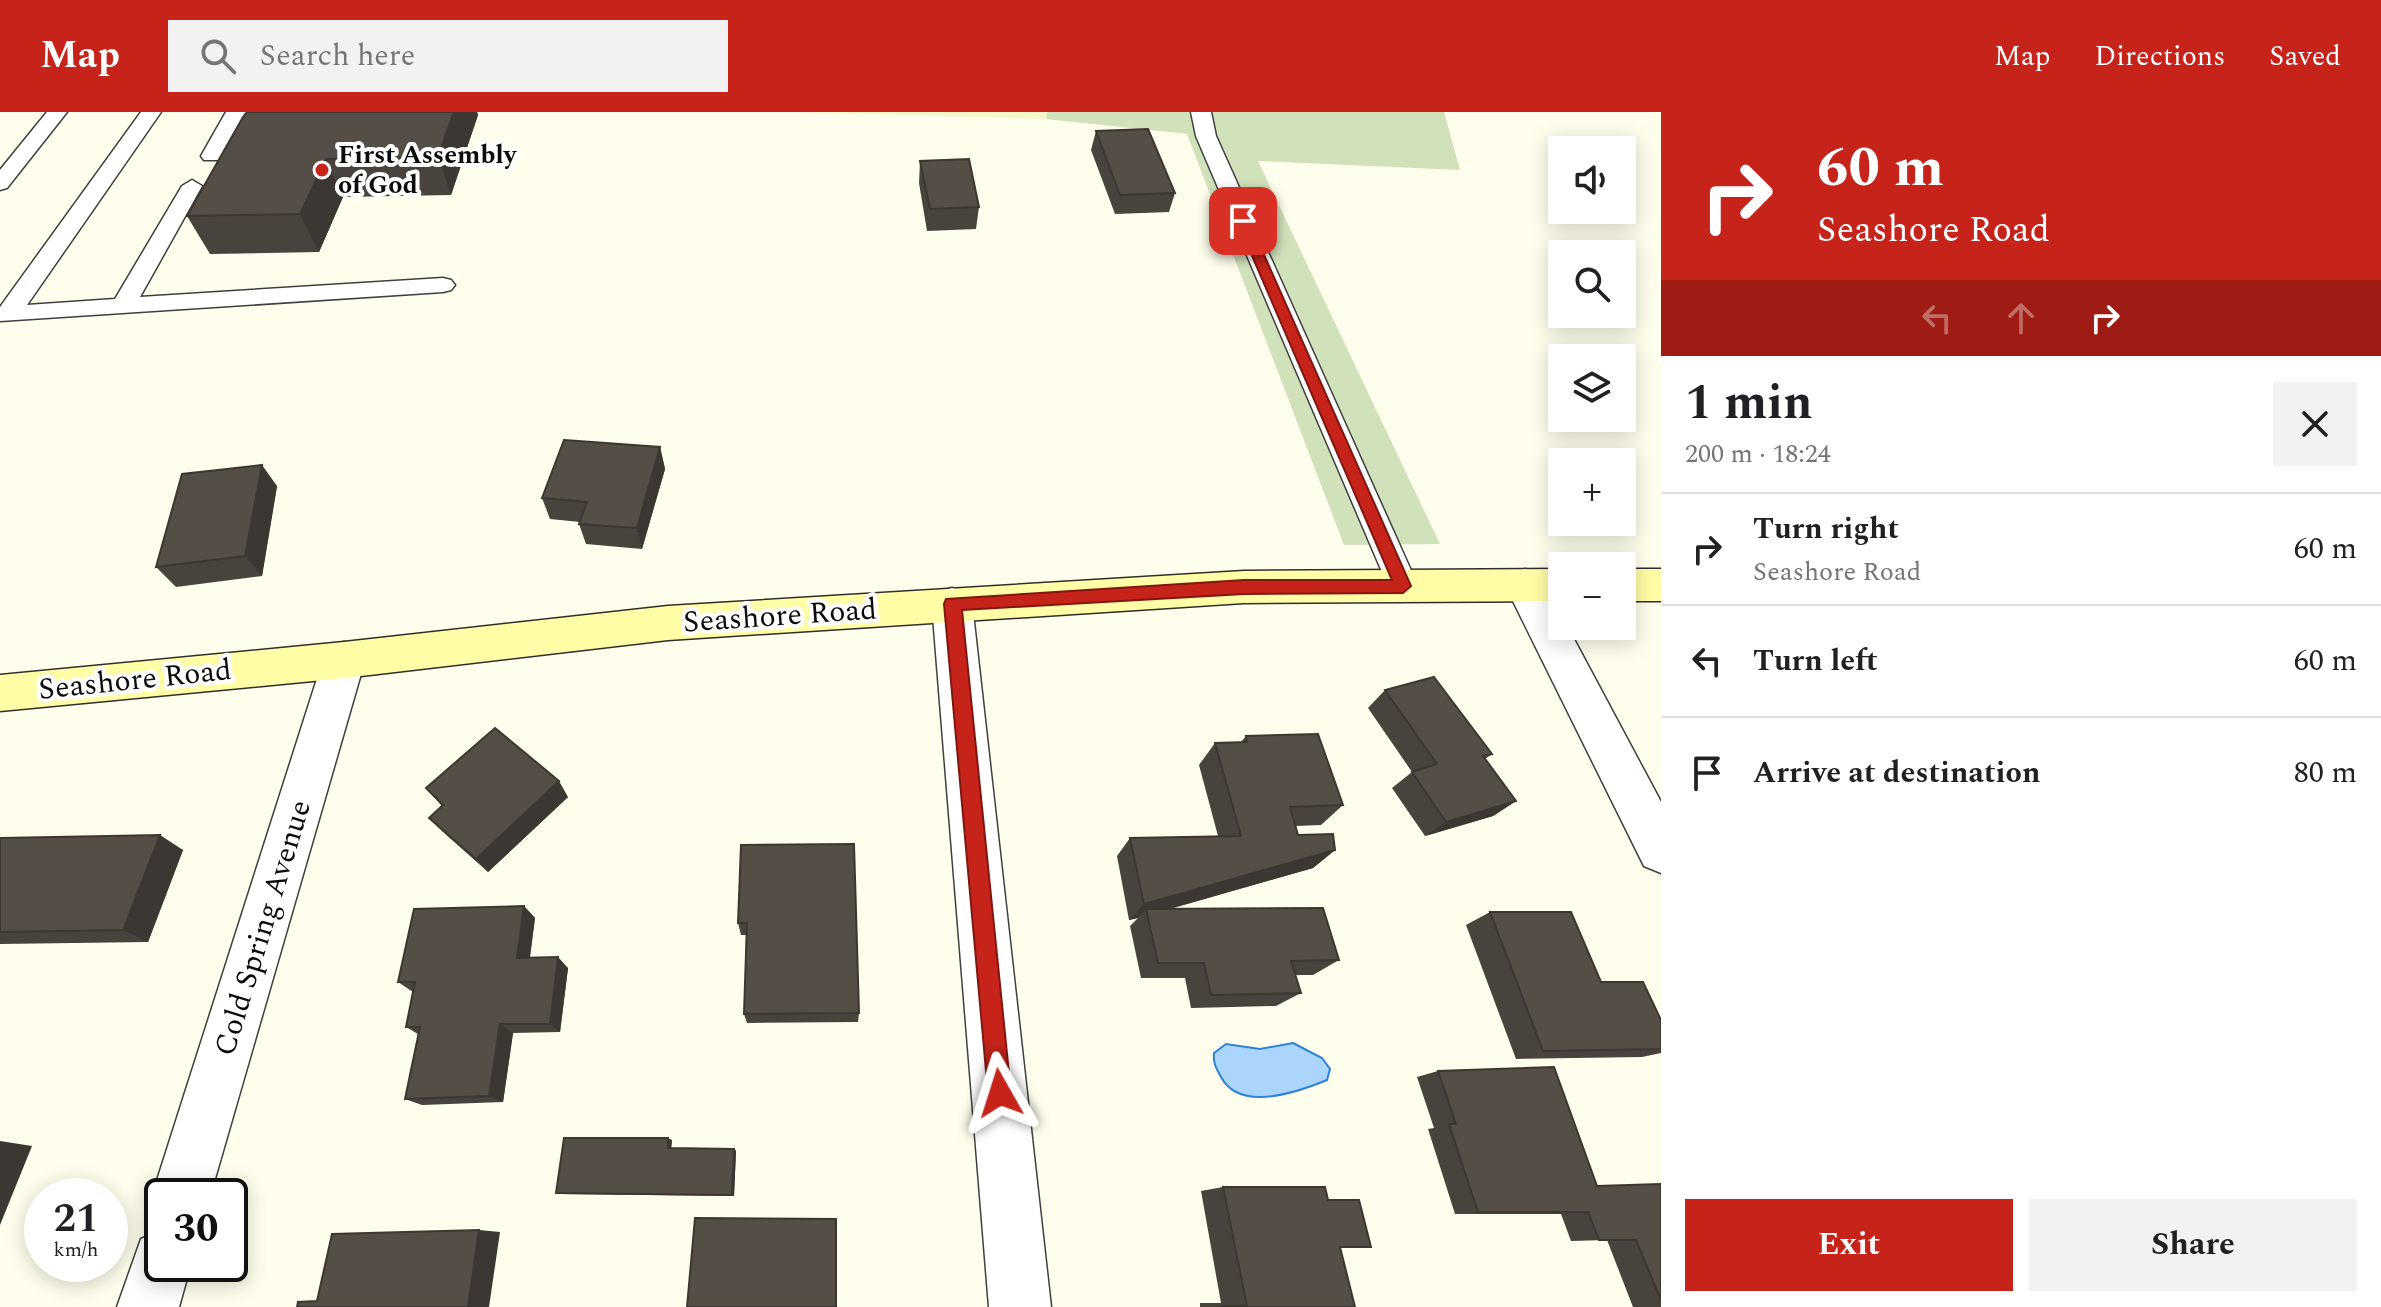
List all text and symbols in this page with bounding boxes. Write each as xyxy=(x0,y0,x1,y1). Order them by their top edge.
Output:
search box xyxy=(168,20,728,92)
text: Map xyxy=(40,27,120,85)
text: Search here xyxy=(260,33,415,79)
icon: search xyxy=(196,34,240,78)
text: Map xyxy=(1994,35,2051,78)
text: Directions xyxy=(2095,35,2225,78)
text: Saved xyxy=(2269,35,2341,78)
text: 60 m xyxy=(1817,126,1944,211)
place label: First Assembly of God xyxy=(338,135,518,205)
map controls xyxy=(1548,136,1636,640)
button: sound xyxy=(1548,136,1636,224)
icon: right xyxy=(1685,144,1789,248)
marker: First Assembly of God xyxy=(313,161,331,179)
pin xyxy=(1209,187,1277,255)
icon: arrive xyxy=(1221,199,1265,243)
text: Seashore Road xyxy=(1817,203,2050,258)
button: search xyxy=(1548,240,1636,328)
icon: left xyxy=(1915,296,1959,340)
icon: ahead xyxy=(1999,296,2043,340)
icon: right xyxy=(2083,296,2127,340)
button: layers xyxy=(1548,344,1636,432)
text: 1 min xyxy=(1685,367,1813,440)
button: close xyxy=(2273,382,2357,466)
text: 200 m · 18:24 xyxy=(1685,434,1831,474)
button: + xyxy=(1548,448,1636,536)
text: Turn right xyxy=(1753,506,1899,552)
text: 60 m xyxy=(2294,526,2357,572)
icon: right xyxy=(1685,527,1729,571)
button: − xyxy=(1548,552,1636,640)
text: Seashore Road xyxy=(1753,552,1921,592)
street label: Seashore Road xyxy=(682,586,878,646)
text: Turn left xyxy=(1753,638,1878,684)
text: 60 m xyxy=(2294,638,2357,684)
icon: left xyxy=(1685,639,1729,683)
street label: Seashore Road xyxy=(36,647,234,713)
text: Arrive at destination xyxy=(1753,750,2040,796)
text: 80 m xyxy=(2294,750,2357,796)
icon: arrive xyxy=(1685,751,1729,795)
street label: Cold Spring Avenue xyxy=(202,794,324,1062)
position arrow xyxy=(958,1051,1042,1135)
speed limit sign: 30 xyxy=(144,1178,248,1282)
text: 21 xyxy=(54,1189,98,1250)
button: Exit xyxy=(1685,1199,2013,1291)
button: Share xyxy=(2029,1199,2357,1291)
text: km/h xyxy=(54,1235,99,1265)

